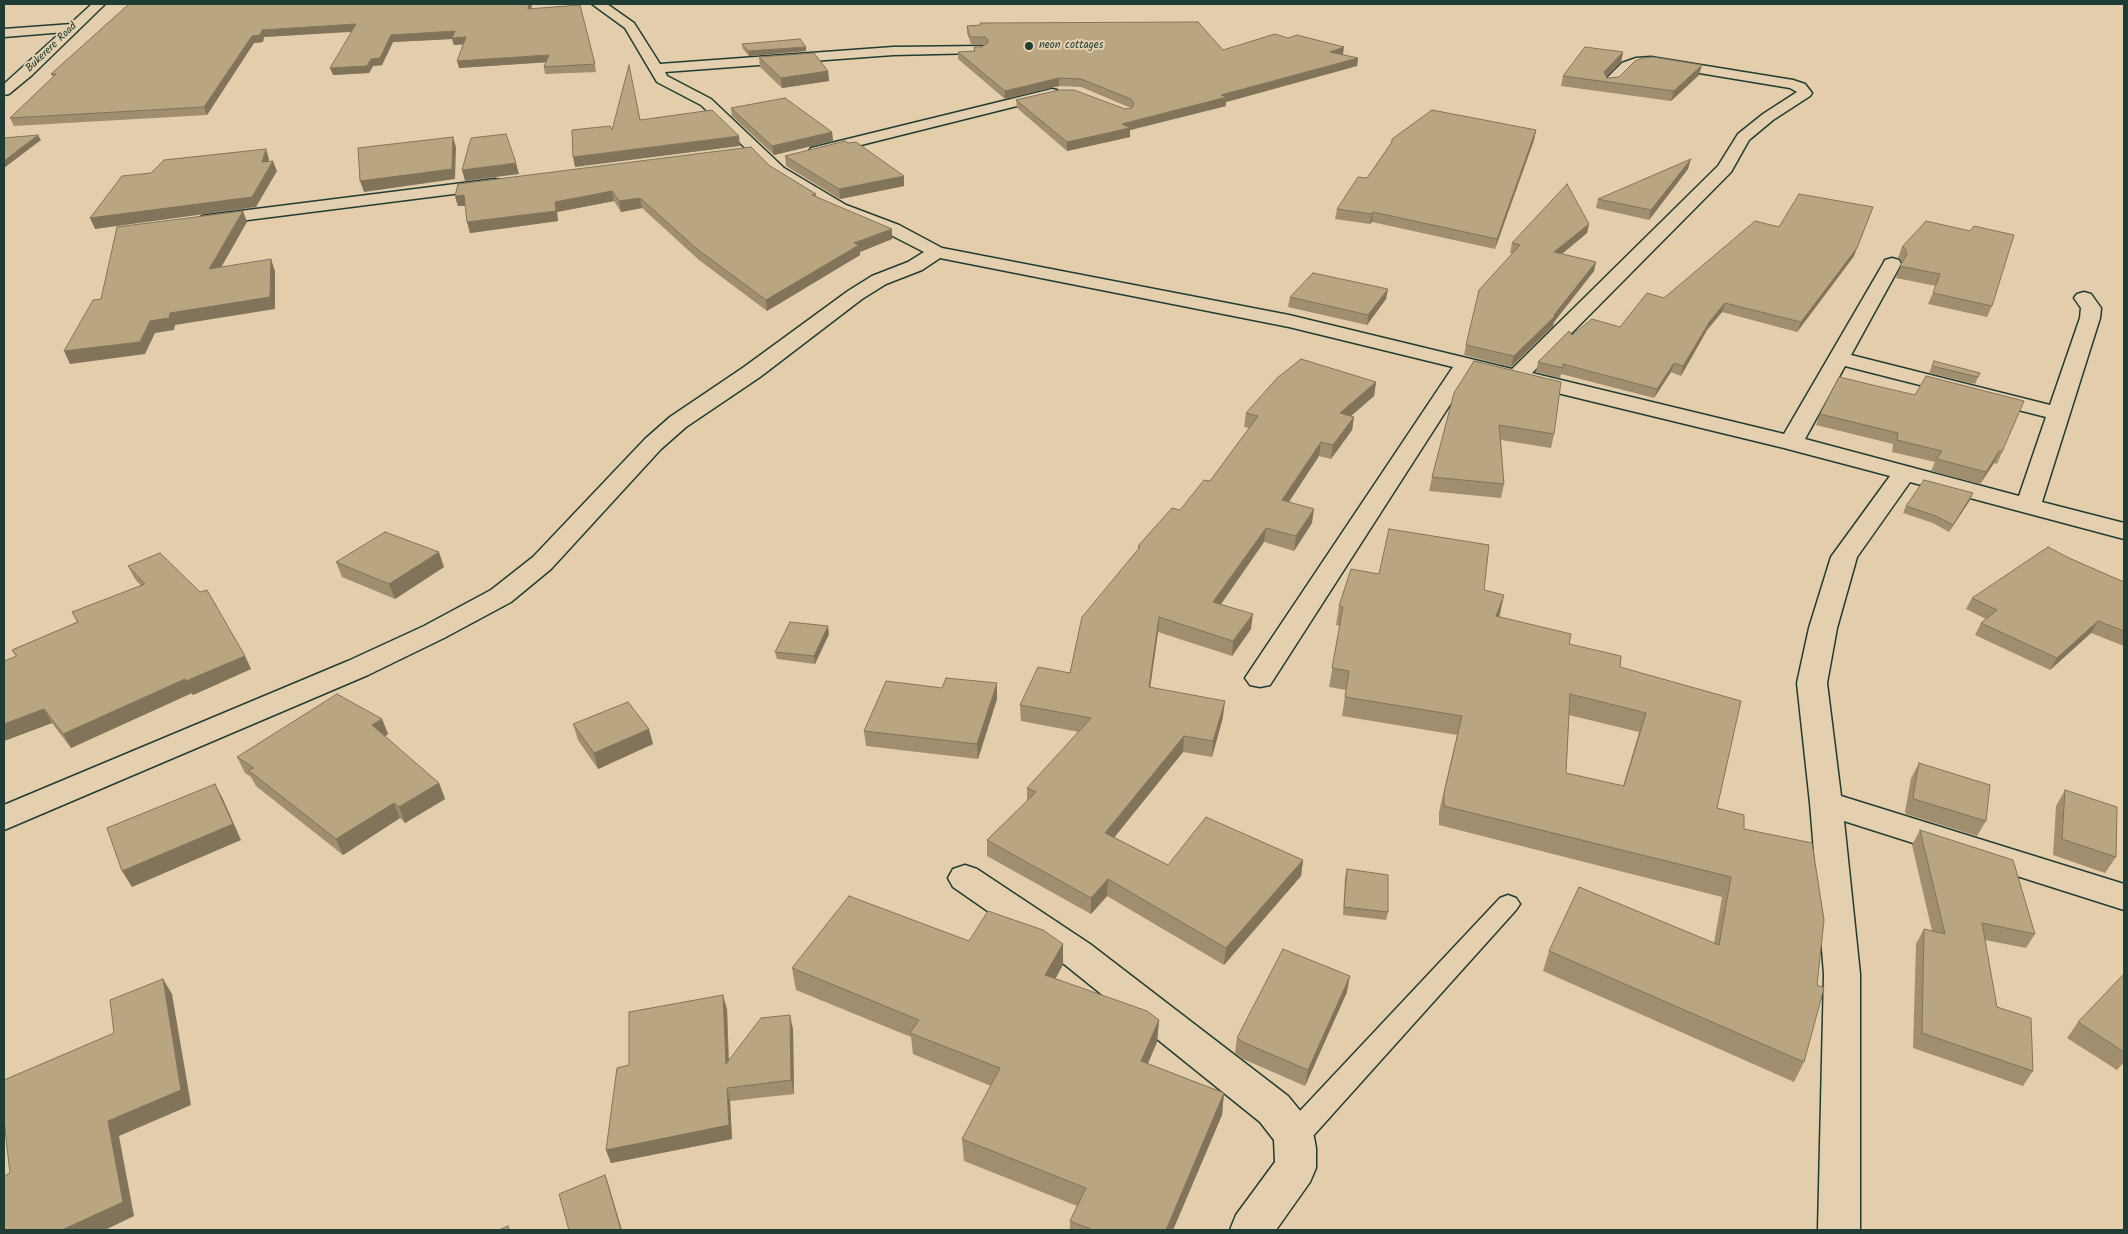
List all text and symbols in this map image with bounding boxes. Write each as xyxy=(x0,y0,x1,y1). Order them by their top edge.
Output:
street label: Bukerere Road xyxy=(24,20,80,76)
place label: neon cottages xyxy=(1039,39,1103,53)
marker: neon cottages xyxy=(1023,40,1035,52)

